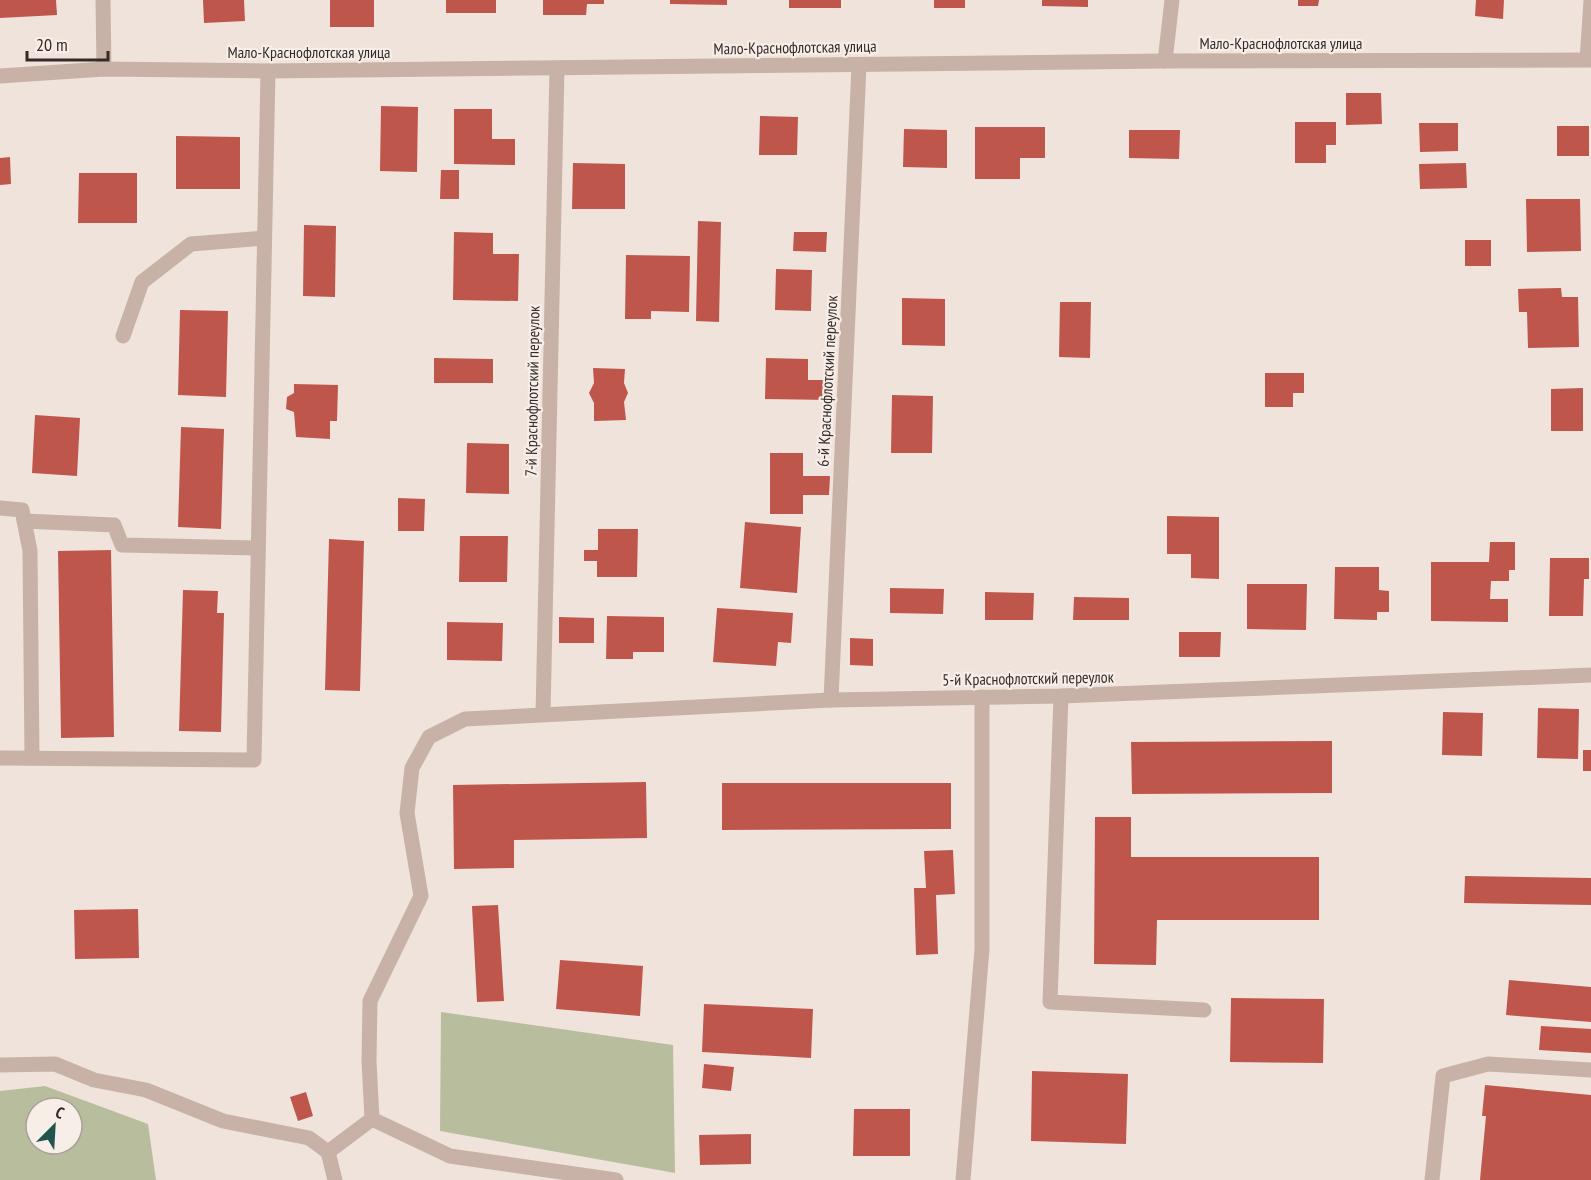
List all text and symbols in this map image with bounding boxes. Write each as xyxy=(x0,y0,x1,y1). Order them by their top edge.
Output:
scale bar xyxy=(27,24,108,62)
text: 20 m xyxy=(36,33,68,56)
street label: Мало-Краснофлотская улица xyxy=(1199,33,1363,53)
street label: Мало-Краснофлотская улица xyxy=(713,36,877,58)
street label: Мало-Краснофлотская улица xyxy=(227,42,391,62)
street label: 6-й Краснофлотский переулок xyxy=(813,294,842,467)
street label: 7-й Краснофлотский переулок xyxy=(521,305,544,477)
street label: 5-й Краснофлотский переулок xyxy=(942,666,1115,689)
north arrow xyxy=(24,1096,84,1156)
text: С xyxy=(53,1102,68,1123)

